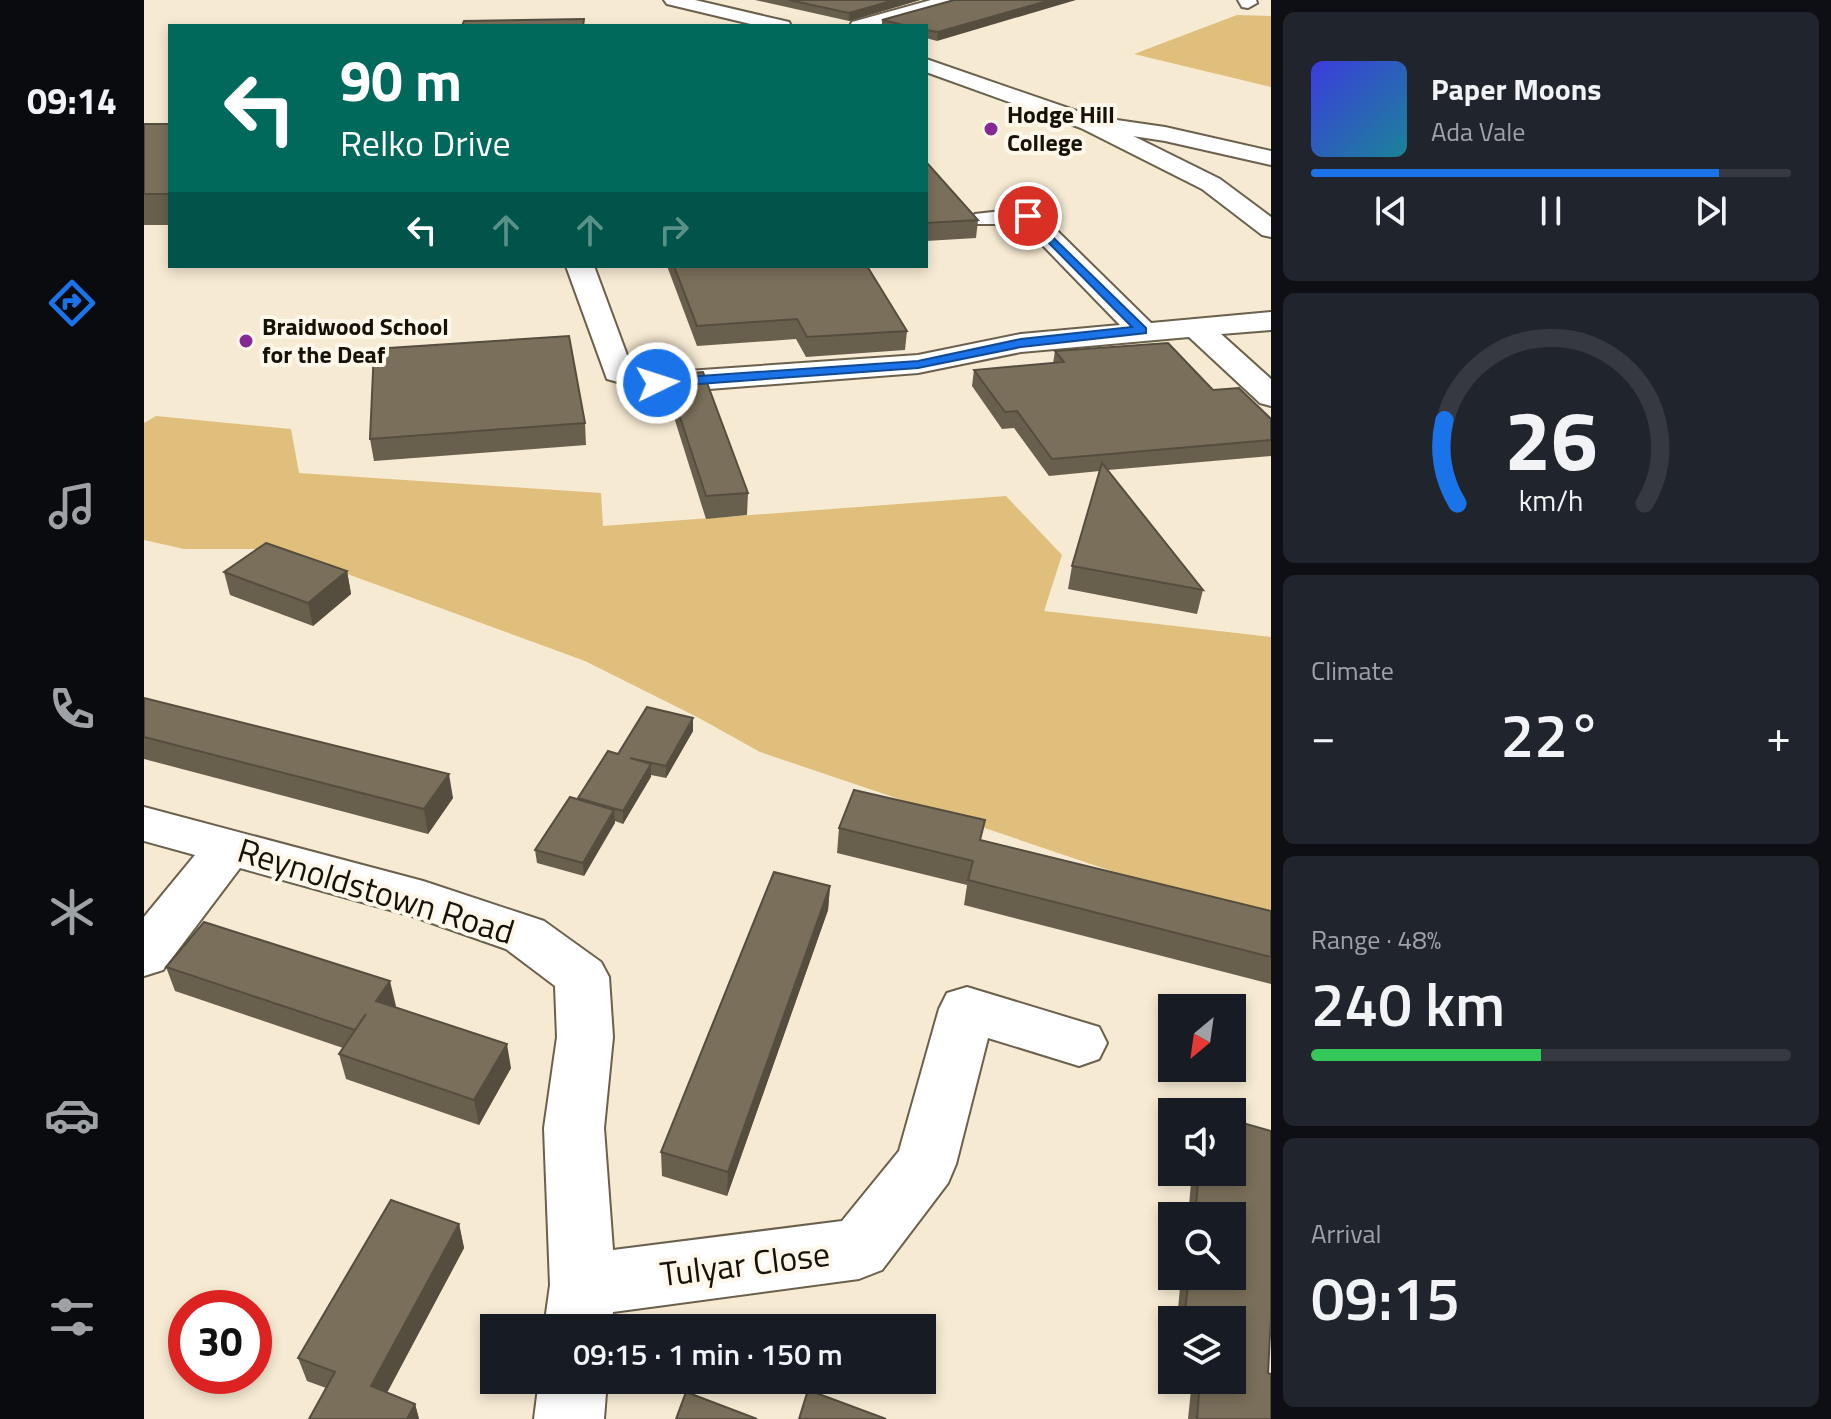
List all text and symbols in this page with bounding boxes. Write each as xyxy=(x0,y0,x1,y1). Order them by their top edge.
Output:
text: 90 m xyxy=(340,38,462,123)
icon: left xyxy=(208,56,312,160)
text: Paper Moons xyxy=(1431,66,1601,112)
text: 09:14 xyxy=(27,73,117,128)
place label: Hodge Hill College xyxy=(1007,96,1115,160)
text: Ada Vale xyxy=(1431,112,1525,151)
text: Relko Drive xyxy=(340,115,511,170)
marker: Hodge Hill College xyxy=(982,120,1000,138)
pin xyxy=(994,182,1062,250)
icon: previous xyxy=(1369,189,1413,233)
icon: pause xyxy=(1529,189,1573,233)
icon: next xyxy=(1689,189,1733,233)
icon: arrive xyxy=(1006,194,1050,238)
icon: left xyxy=(400,208,444,252)
icon: ahead xyxy=(484,208,528,252)
icon: ahead xyxy=(568,208,612,252)
icon: right xyxy=(652,208,696,252)
icon: directions xyxy=(44,275,100,331)
place label: Braidwood School for the Deaf xyxy=(262,308,449,372)
marker: Braidwood School for the Deaf xyxy=(237,332,255,350)
position arrow xyxy=(615,341,699,425)
text: 26 xyxy=(1504,376,1598,502)
icon: music xyxy=(44,478,100,534)
text: km/h xyxy=(1519,479,1583,522)
text: Climate xyxy=(1311,651,1394,690)
icon: phone xyxy=(44,681,100,737)
text: 22° xyxy=(1501,689,1601,780)
text: − xyxy=(1311,702,1336,769)
text: + xyxy=(1766,702,1791,769)
street label: Reynoldstown Road xyxy=(232,823,521,957)
icon: climate xyxy=(44,884,100,940)
text: Range · 48% xyxy=(1311,920,1441,959)
text: 240 km xyxy=(1311,958,1505,1049)
north arrow xyxy=(1158,994,1246,1082)
map controls xyxy=(1158,994,1246,1394)
icon: car xyxy=(44,1087,100,1143)
button: sound xyxy=(1158,1098,1246,1186)
button: search xyxy=(1158,1202,1246,1290)
text: Arrival xyxy=(1311,1214,1382,1253)
street label: Tulyar Close xyxy=(657,1227,833,1299)
text: 09:15 xyxy=(1311,1252,1460,1343)
icon: filters xyxy=(44,1289,100,1345)
speed limit sign: 30 xyxy=(168,1290,272,1394)
button: layers xyxy=(1158,1306,1246,1394)
text: 09:15 · 1 min · 150 m xyxy=(573,1331,843,1377)

